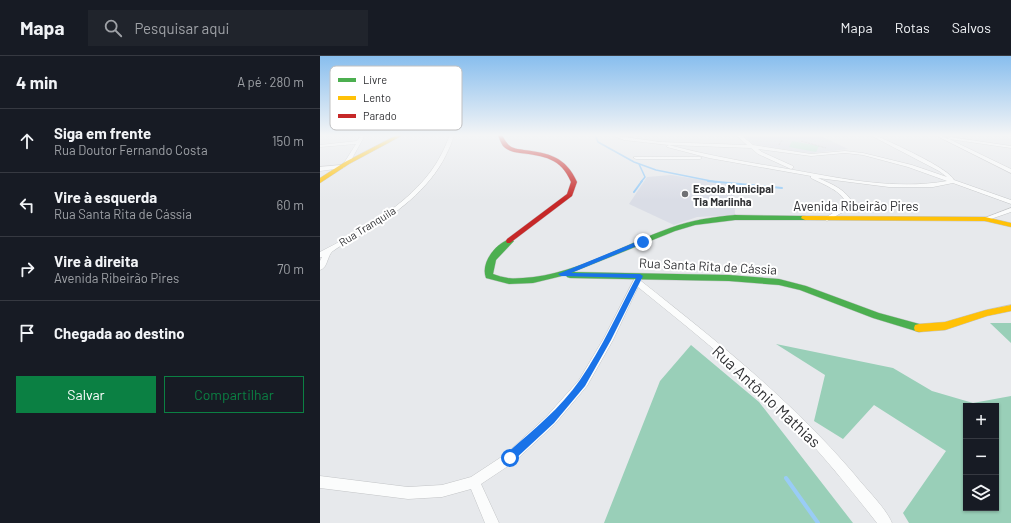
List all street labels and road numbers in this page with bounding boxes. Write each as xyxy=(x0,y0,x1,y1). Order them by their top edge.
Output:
street label: Avenida Ribeirão Pires xyxy=(793,198,919,214)
street label: Rua Tranquila xyxy=(336,203,398,249)
street label: Rua Santa Rita de Cássia xyxy=(639,254,777,278)
street label: Rua Antônio Mathias xyxy=(709,341,825,451)

